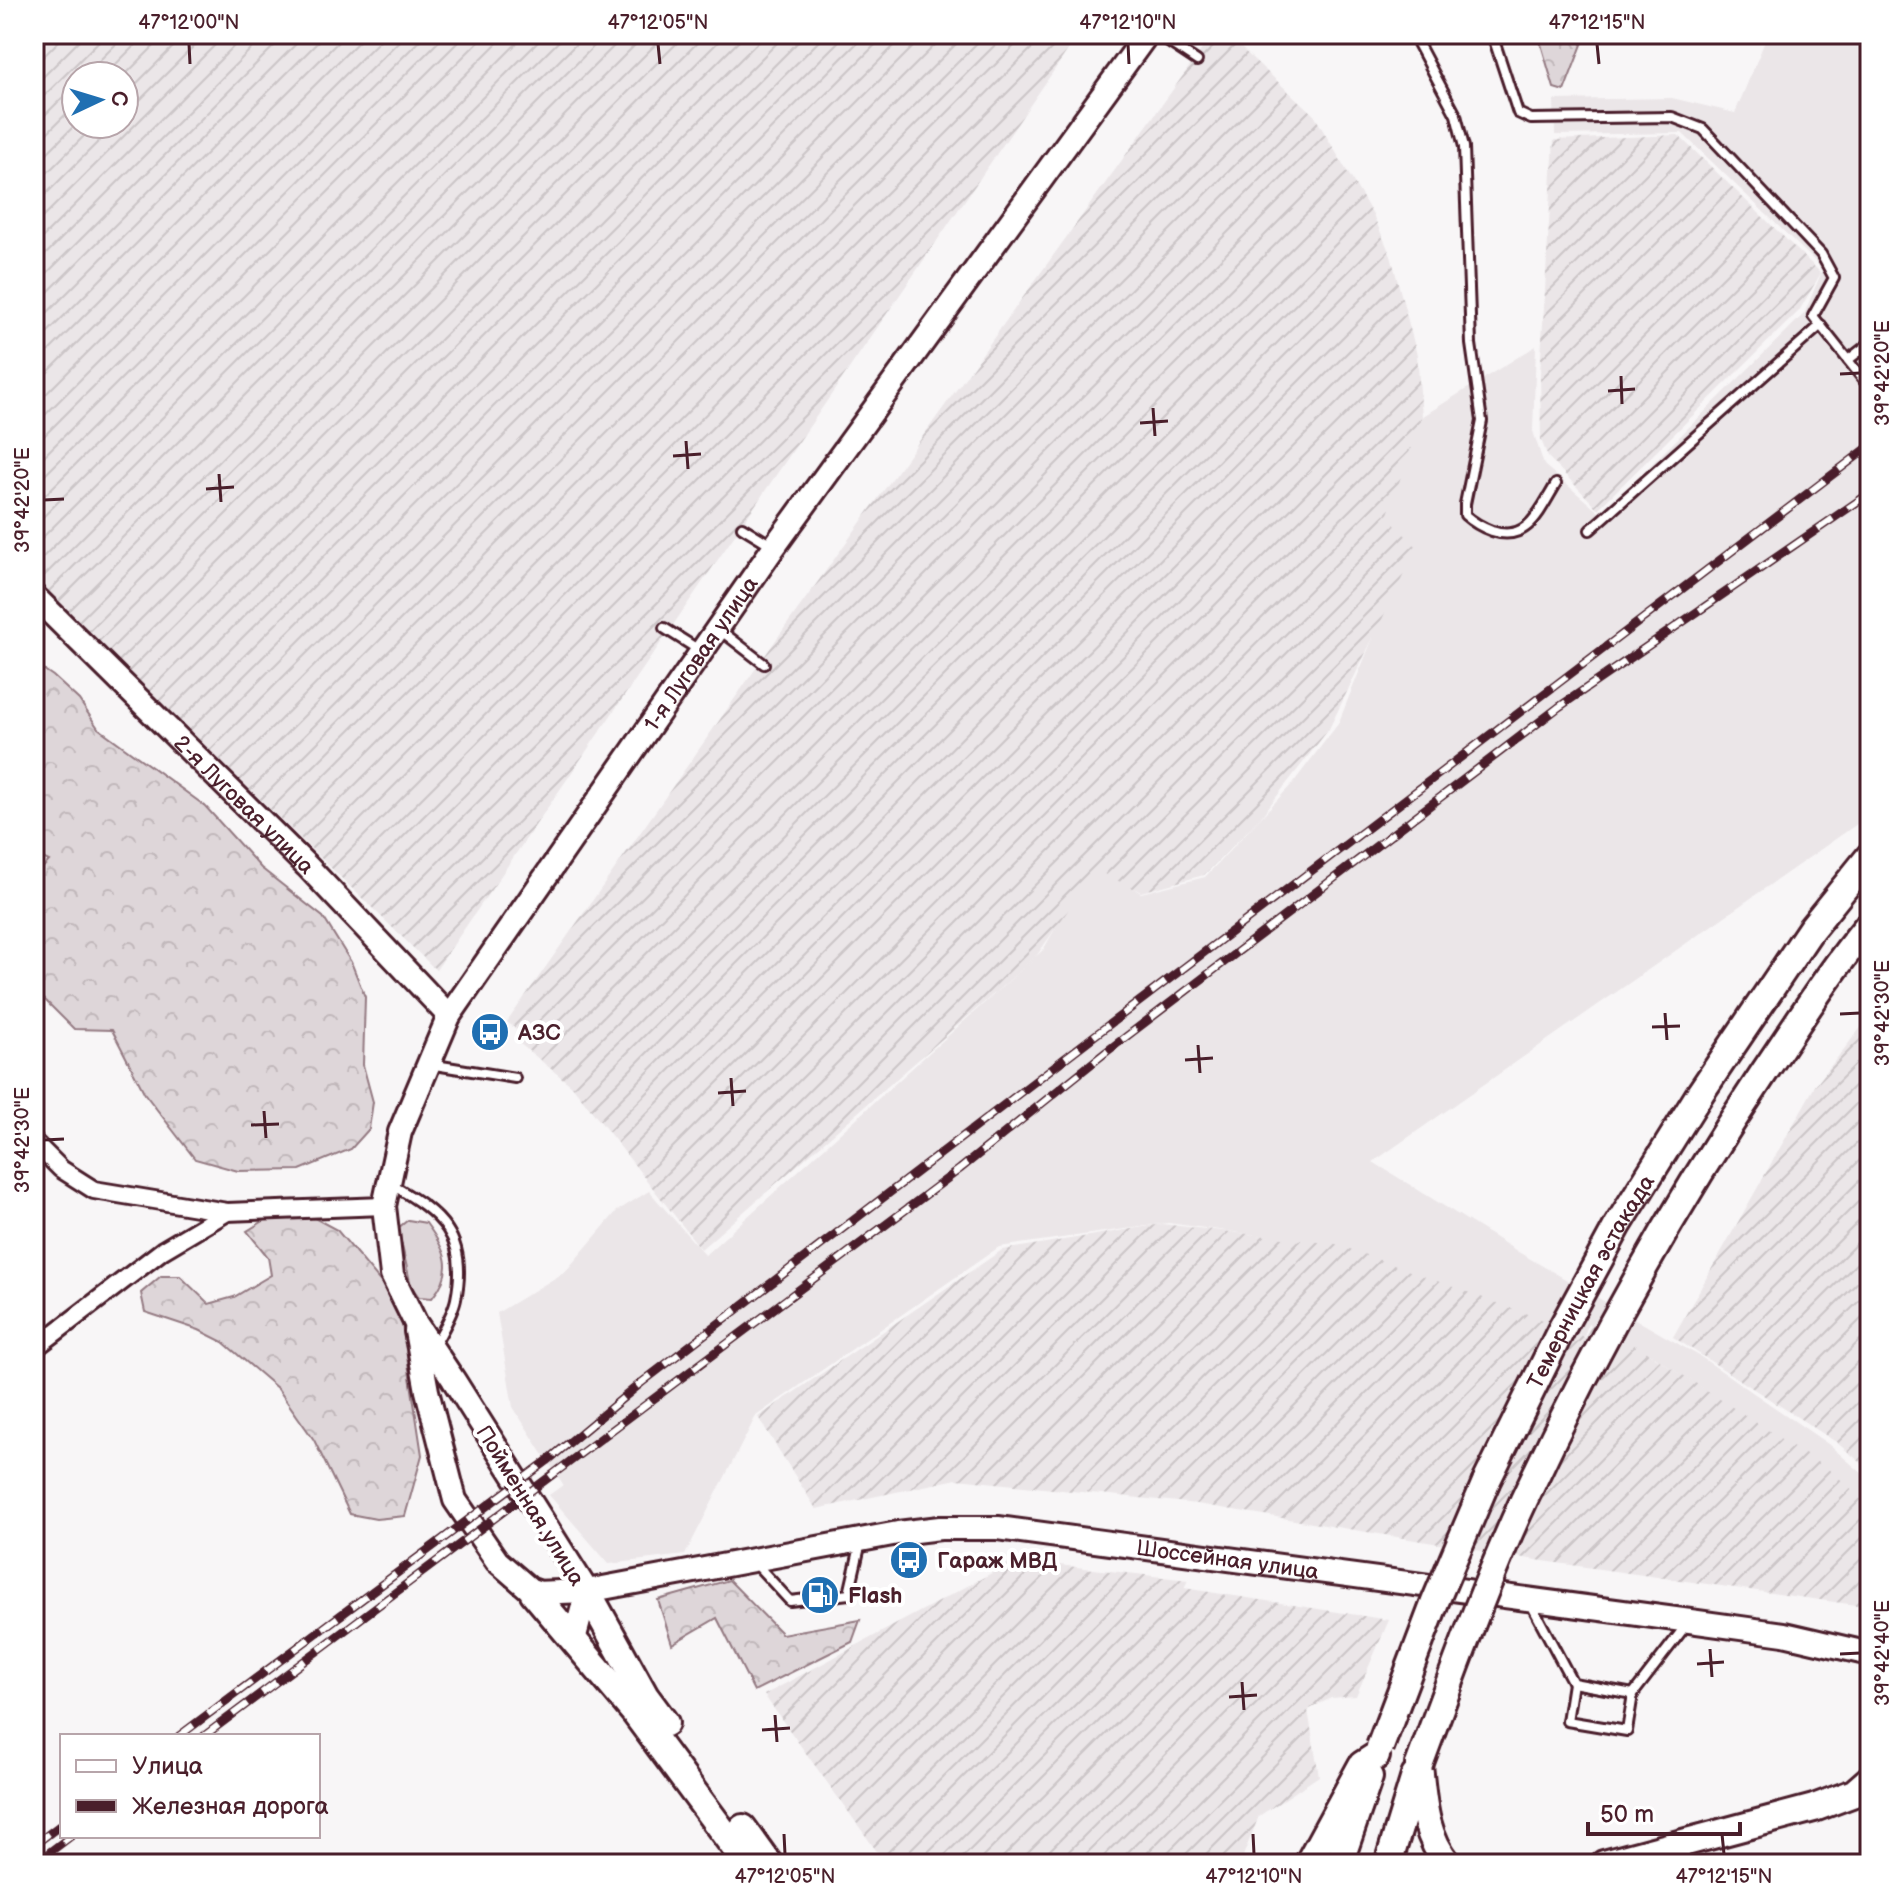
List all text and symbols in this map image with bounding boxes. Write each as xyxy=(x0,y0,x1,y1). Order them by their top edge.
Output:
text: 47°12'00"N xyxy=(138,11,240,35)
text: 47°12'05"N xyxy=(608,11,708,35)
text: 47°12'10"N xyxy=(1079,11,1177,35)
text: 47°12'15"N xyxy=(1549,11,1645,35)
north arrow xyxy=(60,60,140,140)
text: С xyxy=(104,90,132,107)
text: 39°42'20"E xyxy=(1871,320,1895,426)
text: 39°42'20"E xyxy=(11,447,35,553)
street label: 1-я Луговая улица xyxy=(639,572,765,737)
street label: 2-я Луговая улица xyxy=(168,730,319,880)
text: 39°42'30"E xyxy=(1871,960,1895,1066)
bus stop icon: АЗС xyxy=(469,1011,511,1053)
place label: АЗС xyxy=(517,1020,561,1047)
text: 39°42'30"E xyxy=(11,1087,35,1193)
street label: Темерницкая эстакада xyxy=(1522,1170,1661,1394)
street label: Пойменная улица xyxy=(469,1421,590,1591)
street label: Шоссейная улица xyxy=(1135,1535,1320,1586)
bus stop icon: Гараж МВД xyxy=(888,1539,930,1581)
place label: Гараж МВД xyxy=(937,1548,1058,1575)
fuel station icon: Flash xyxy=(799,1574,841,1616)
place label: Flash xyxy=(848,1583,902,1610)
text: 39°42'40"E xyxy=(1871,1600,1895,1706)
legend xyxy=(60,1734,320,1838)
text: Улица xyxy=(132,1752,203,1781)
scale bar xyxy=(1588,1786,1740,1836)
text: Железная дорога xyxy=(132,1792,329,1821)
text: 50 m xyxy=(1600,1800,1654,1829)
text: 47°12'05"N xyxy=(735,1865,835,1889)
text: 47°12'10"N xyxy=(1205,1865,1303,1889)
text: 47°12'15"N xyxy=(1676,1865,1772,1889)

